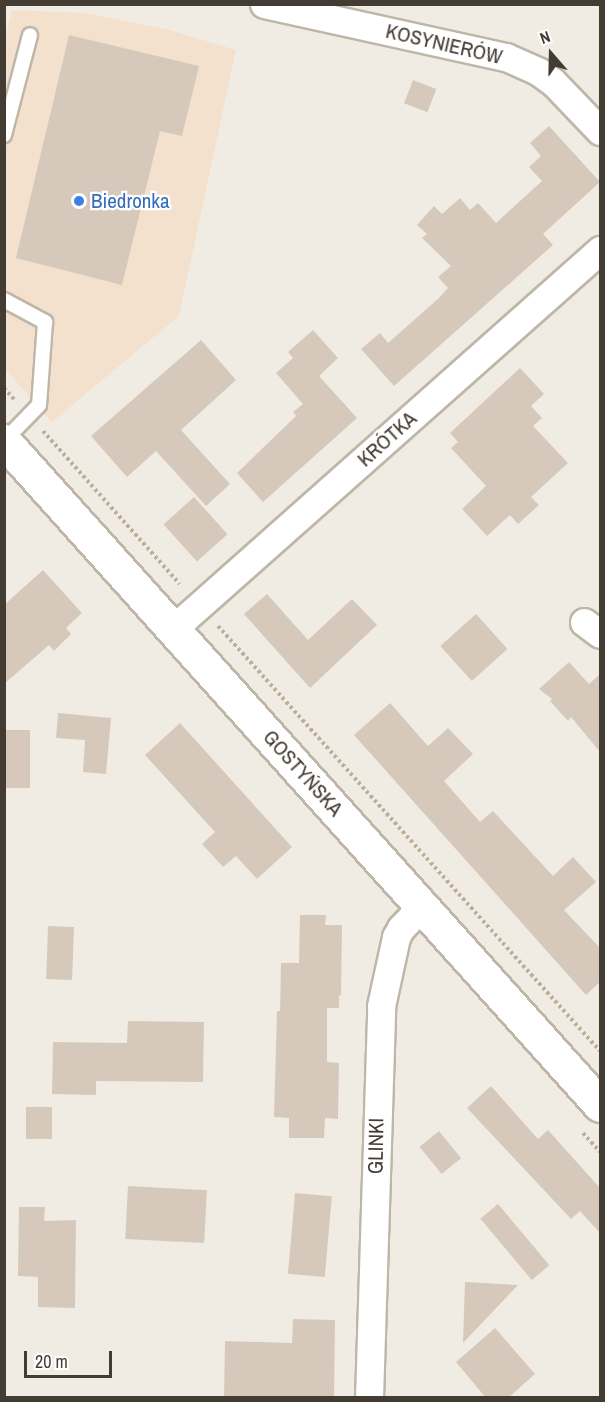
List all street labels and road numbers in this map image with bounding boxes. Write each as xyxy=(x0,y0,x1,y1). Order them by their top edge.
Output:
street label: KOSYNIERÓW xyxy=(383,18,505,70)
street label: KRÓTKA xyxy=(352,406,422,472)
street label: GOSTYŃSKA xyxy=(258,725,348,821)
street label: GLINKI xyxy=(363,1118,389,1174)

